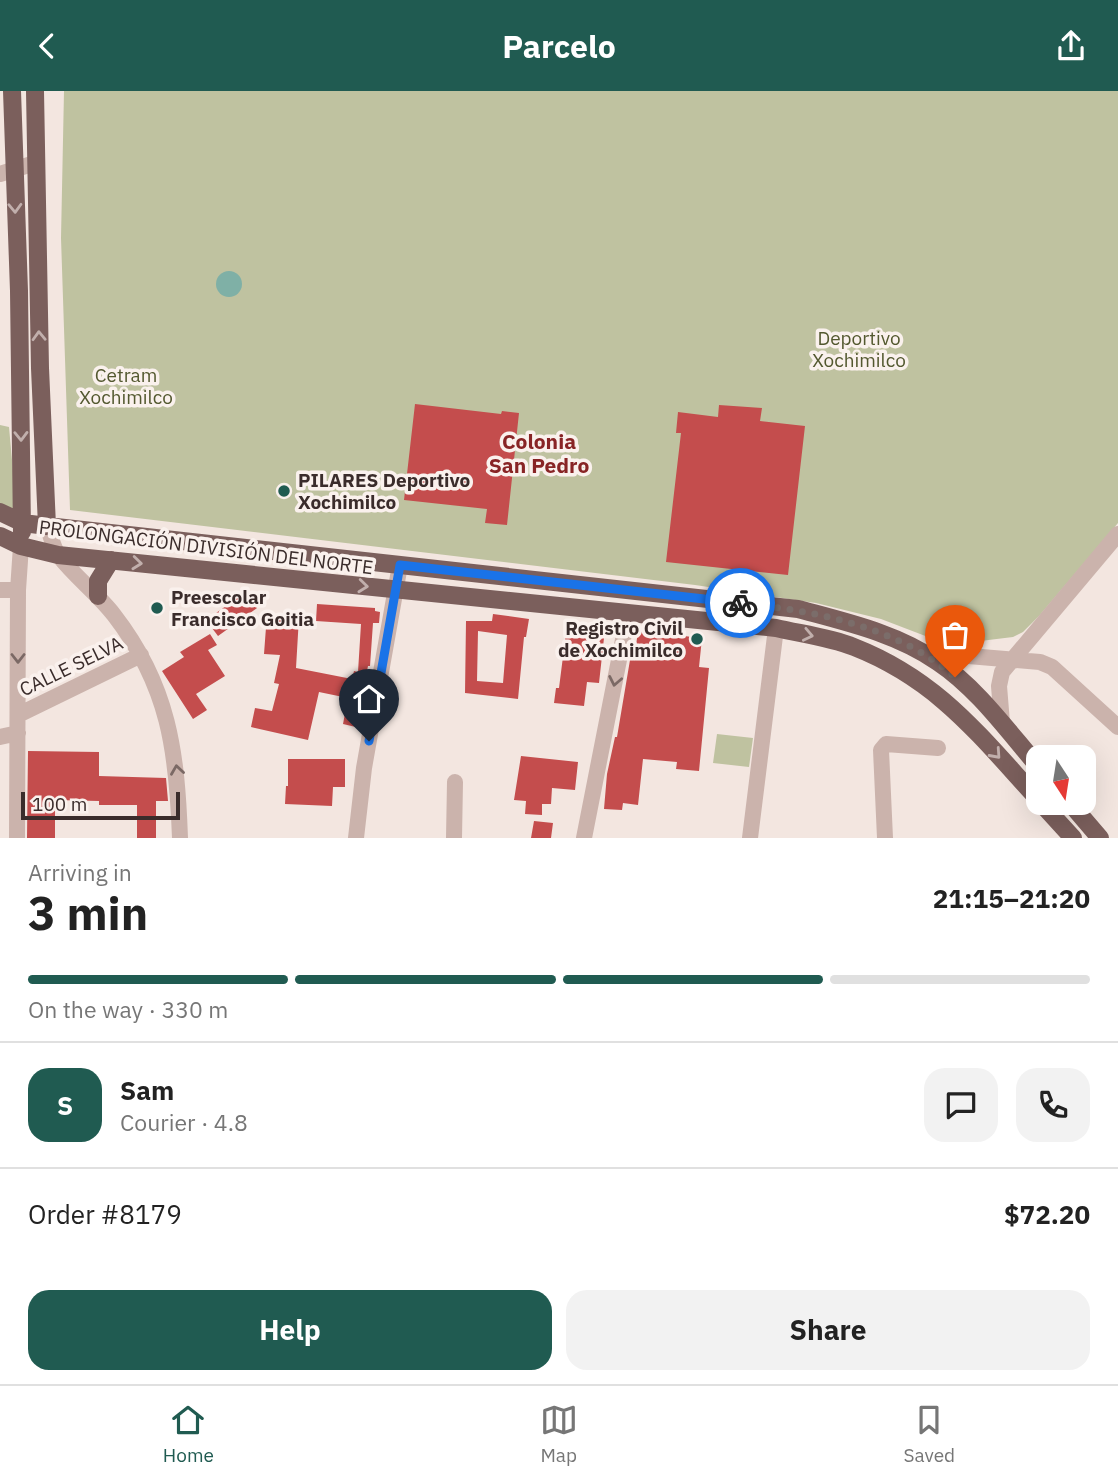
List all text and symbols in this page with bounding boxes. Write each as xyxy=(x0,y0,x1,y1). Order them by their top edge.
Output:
text: Parcelo xyxy=(502,25,616,67)
icon: back xyxy=(28,27,66,65)
icon: share xyxy=(1052,27,1090,65)
one-way arrow xyxy=(8,203,23,214)
park label: Deportivo Xochimilco xyxy=(812,326,906,372)
one-way arrow xyxy=(32,330,47,341)
park label: Cetram Xochimilco xyxy=(79,363,173,409)
district label: Colonia San Pedro xyxy=(489,427,589,479)
one-way arrow xyxy=(14,430,29,441)
place label: PILARES Deportivo Xochimilco xyxy=(298,468,470,514)
marker: PILARES Deportivo Xochimilco xyxy=(276,483,292,499)
street label: PROLONGACIÓN DIVISIÓN DEL NORTE xyxy=(38,515,374,579)
one-way arrow xyxy=(132,555,143,570)
courier xyxy=(705,568,775,638)
one-way arrow xyxy=(357,579,369,594)
icon: bike xyxy=(721,584,759,622)
place label: Preescolar Francisco Goitia xyxy=(171,585,314,631)
marker: Preescolar Francisco Goitia xyxy=(149,600,165,616)
pin xyxy=(925,605,985,677)
place label: Registro Civil de Xochimilco xyxy=(558,616,683,662)
icon: bag xyxy=(936,616,974,654)
one-way arrow xyxy=(802,627,814,642)
street label: CALLE SELVA xyxy=(15,631,127,701)
marker: Registro Civil de Xochimilco xyxy=(689,631,705,647)
one-way arrow xyxy=(10,653,26,664)
pin xyxy=(339,669,399,741)
one-way arrow xyxy=(609,675,624,687)
icon: home xyxy=(350,680,388,718)
north arrow xyxy=(1026,745,1096,815)
map controls xyxy=(1026,745,1096,815)
one-way arrow xyxy=(988,746,1001,759)
one-way arrow xyxy=(169,764,184,776)
scale bar xyxy=(21,789,180,821)
text: 100 m xyxy=(32,792,87,816)
text: Arriving in xyxy=(28,857,132,887)
text: 21:15–21:20 xyxy=(933,881,1090,915)
text: 3 min xyxy=(28,883,148,943)
text: On the way · 330 m xyxy=(28,994,228,1024)
button: chat xyxy=(924,1068,998,1142)
button: phone xyxy=(1016,1068,1090,1142)
text: Sam xyxy=(120,1073,174,1107)
text: S xyxy=(57,1088,73,1122)
text: Courier · 4.8 xyxy=(120,1107,248,1137)
text: Order #8179 xyxy=(28,1197,182,1231)
text: $72.20 xyxy=(1004,1197,1090,1231)
button: Help xyxy=(28,1290,552,1370)
button: Share xyxy=(566,1290,1090,1370)
tab: Home xyxy=(163,1401,214,1467)
tab: Map xyxy=(540,1401,578,1467)
tab: Saved xyxy=(903,1401,955,1467)

